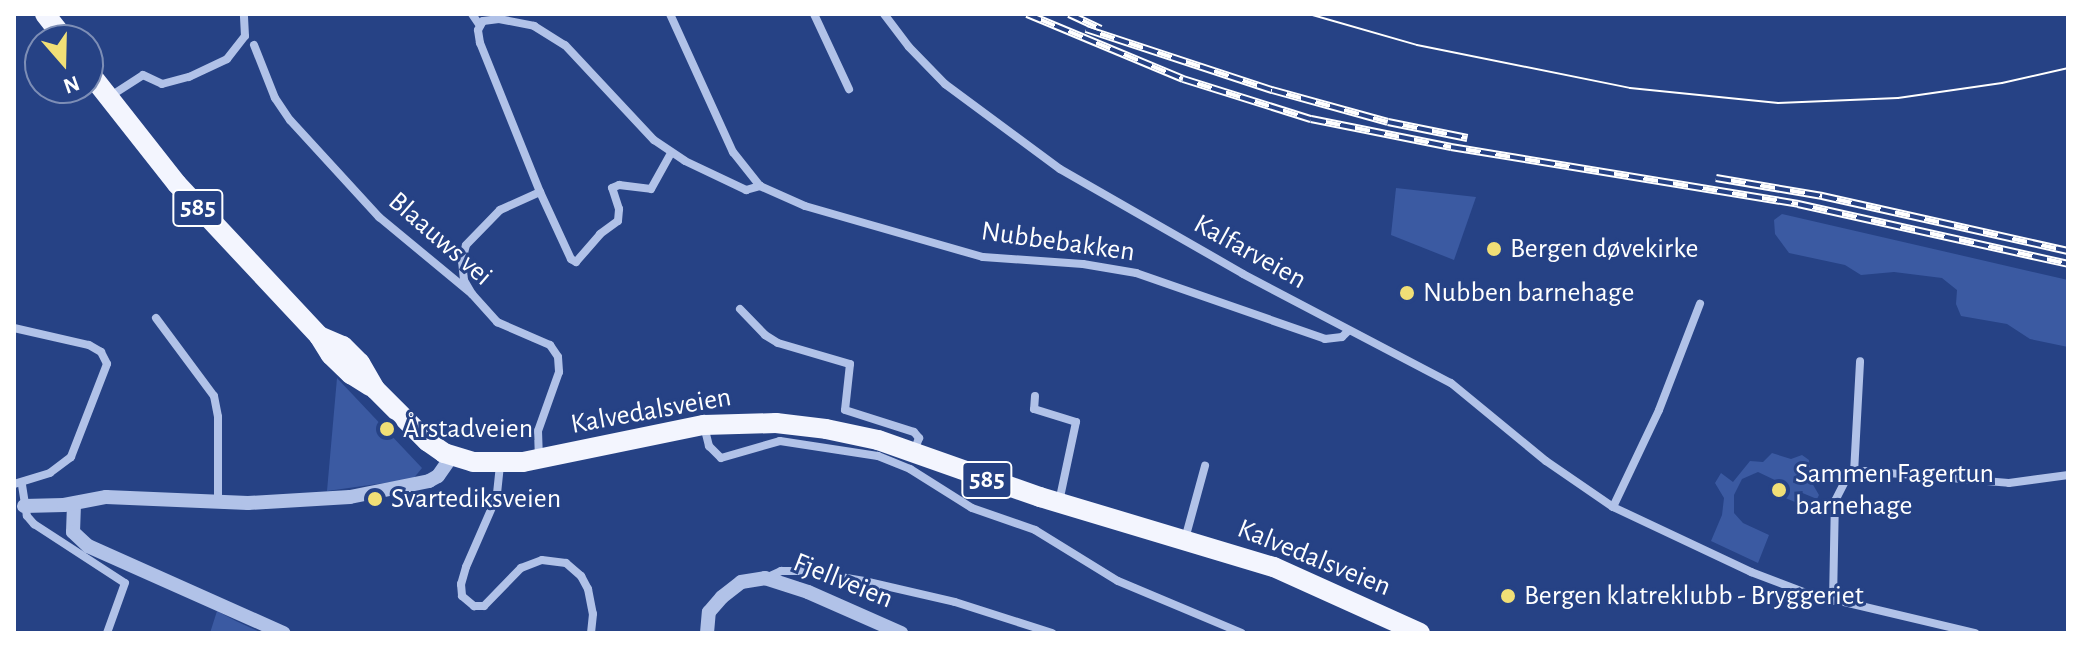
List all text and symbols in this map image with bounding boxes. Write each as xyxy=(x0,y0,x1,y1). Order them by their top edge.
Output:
north arrow xyxy=(24,24,104,104)
text: N xyxy=(61,72,82,98)
street label: Blaauws vei xyxy=(381,185,499,293)
road number: 585 xyxy=(172,186,224,230)
street label: Kalfarveien xyxy=(1188,207,1312,297)
street label: Nubbebakken xyxy=(979,215,1137,269)
place label: Bergen døvekirke xyxy=(1510,232,1698,266)
marker: Bergen døvekirke xyxy=(1485,240,1503,258)
place label: Nubben barnehage xyxy=(1423,276,1634,310)
marker: Nubben barnehage xyxy=(1398,284,1416,302)
street label: Kalvedalsveien xyxy=(568,380,734,442)
place label: Årstadveien xyxy=(403,412,533,446)
marker: Årstadveien xyxy=(378,420,396,438)
place label: Sammen Fagertun barnehage xyxy=(1795,457,1994,523)
road number: 585 xyxy=(961,458,1013,502)
marker: Sammen Fagertun barnehage xyxy=(1770,481,1788,499)
place label: Svartediksveien xyxy=(391,482,561,516)
marker: Svartediksveien xyxy=(366,490,384,508)
street label: Kalvedalsveien xyxy=(1232,512,1396,604)
street label: Fjellveien xyxy=(788,546,898,616)
place label: Bergen klatreklubb - Bryggeriet xyxy=(1524,579,1864,613)
marker: Bergen klatreklubb - Bryggeriet xyxy=(1499,587,1517,605)

